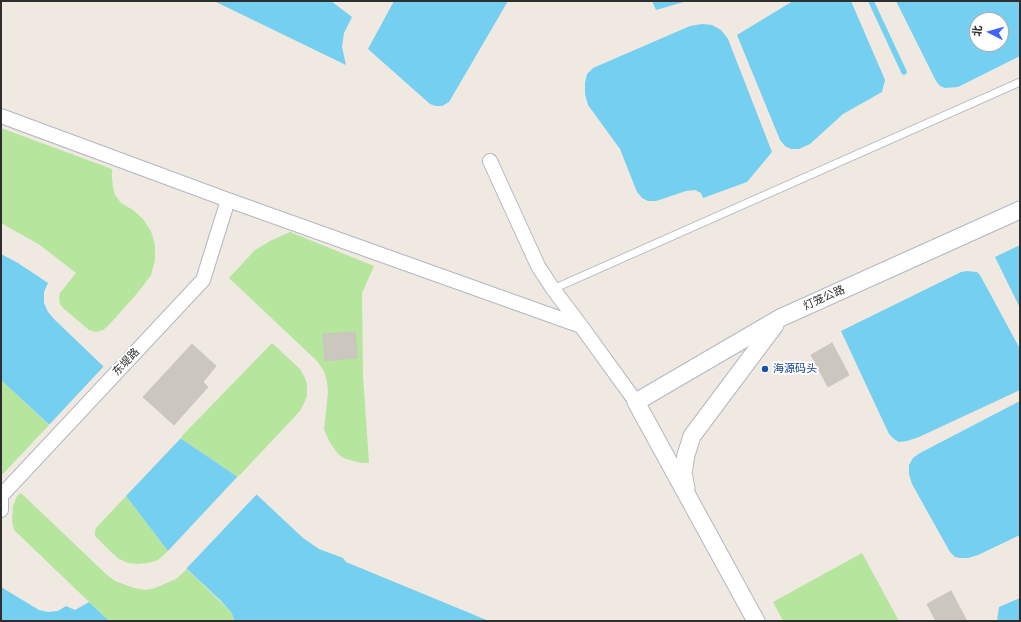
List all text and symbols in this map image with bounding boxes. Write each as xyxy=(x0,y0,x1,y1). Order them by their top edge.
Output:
north arrow xyxy=(969,12,1009,52)
text: 北 xyxy=(971,25,985,37)
street label: 灯笼公路 xyxy=(801,283,847,313)
street label: 东堤路 xyxy=(110,345,142,379)
place label: 海源码头 xyxy=(773,362,817,376)
marker: 海源码头 xyxy=(760,364,770,374)

